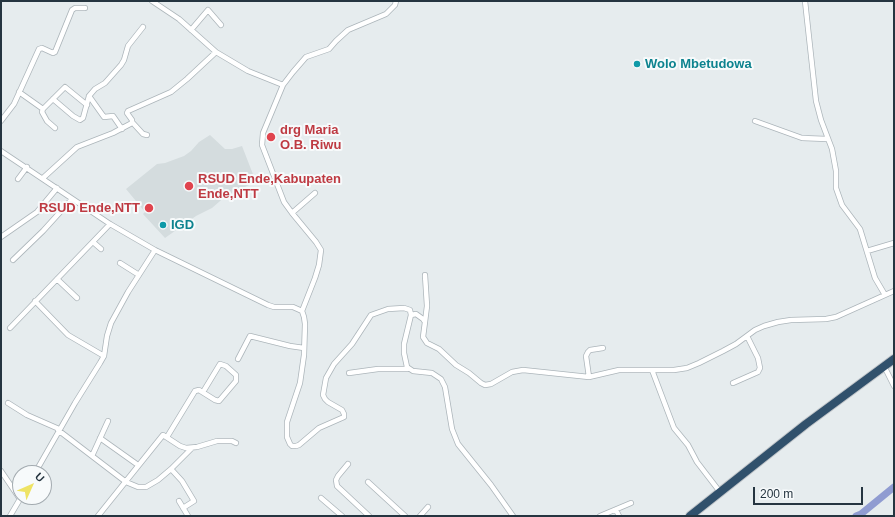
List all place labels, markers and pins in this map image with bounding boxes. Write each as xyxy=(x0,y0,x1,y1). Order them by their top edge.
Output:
place label: Wolo Mbetudowa xyxy=(645,56,752,72)
marker: Wolo Mbetudowa xyxy=(632,59,642,69)
place label: drg Maria O.B. Riwu xyxy=(280,122,341,153)
marker: drg Maria O.B. Riwu xyxy=(265,131,277,143)
place label: RSUD Ende,Kabupaten Ende,NTT xyxy=(198,171,341,202)
marker: RSUD Ende,Kabupaten Ende,NTT xyxy=(183,180,195,192)
place label: RSUD Ende,NTT xyxy=(39,200,140,216)
marker: RSUD Ende,NTT xyxy=(143,202,155,214)
place label: IGD xyxy=(171,217,194,233)
marker: IGD xyxy=(158,220,168,230)

